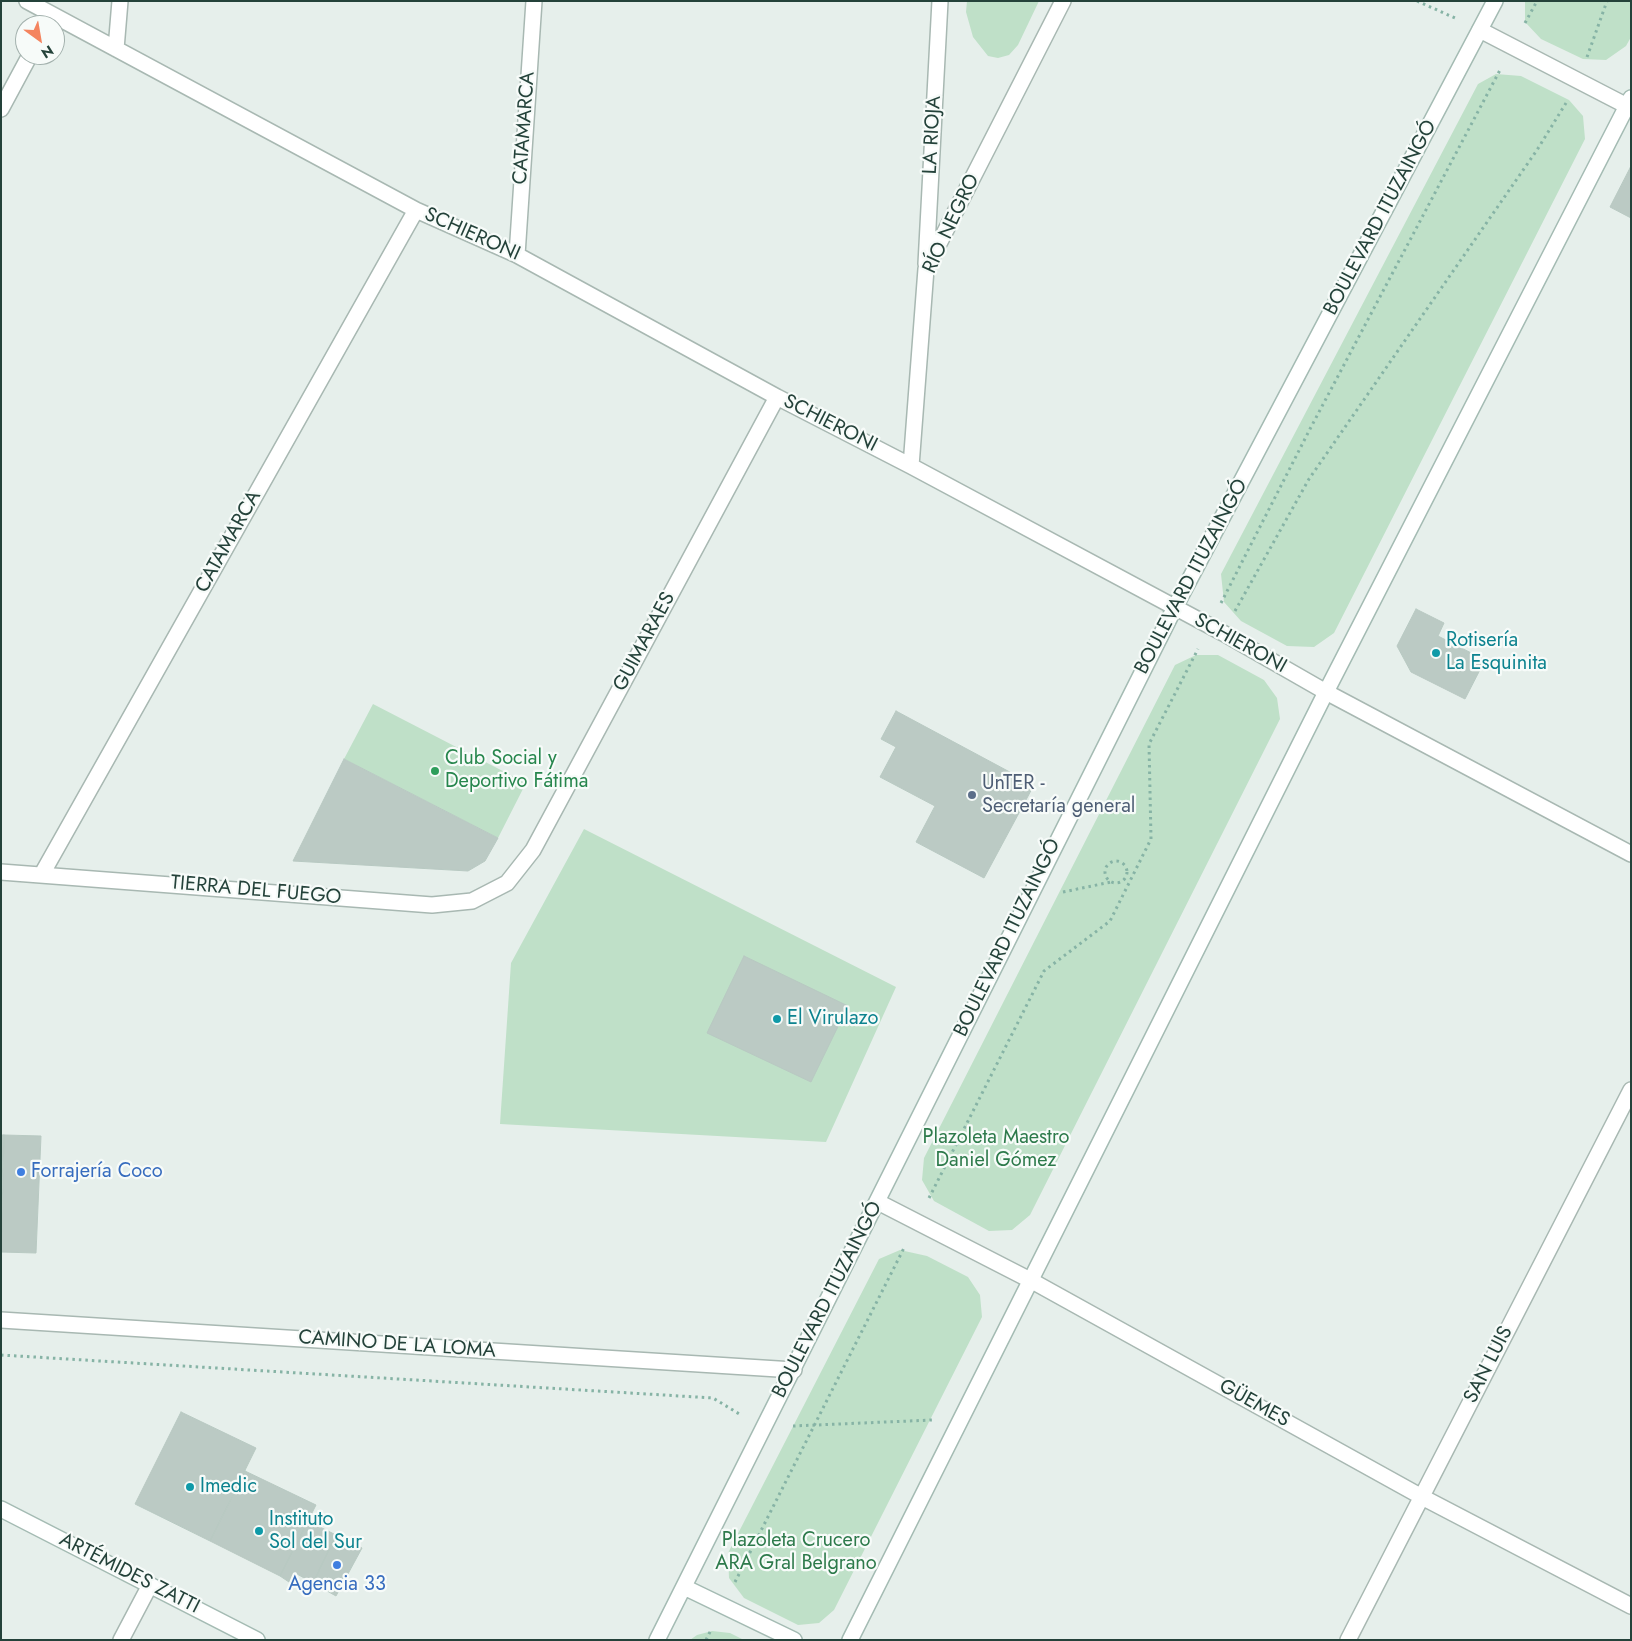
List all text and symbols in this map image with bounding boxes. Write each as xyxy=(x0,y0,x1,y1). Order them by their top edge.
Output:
north arrow xyxy=(15,15,65,65)
text: N xyxy=(37,40,57,63)
street label: CATAMARCA xyxy=(509,71,541,185)
street label: LA RIOJA xyxy=(919,95,947,175)
street label: BOULEVARD ITUZAINGÓ xyxy=(1319,116,1443,320)
street label: RÍO NEGRO xyxy=(919,170,985,278)
street label: SCHIERONI xyxy=(420,203,524,267)
street label: SCHIERONI xyxy=(779,390,881,458)
street label: BOULEVARD ITUZAINGÓ xyxy=(1130,475,1254,679)
street label: CATAMARCA xyxy=(191,487,267,597)
street label: GUIMARAES xyxy=(609,588,681,696)
street label: SCHIERONI xyxy=(1189,609,1291,679)
place label: Rotisería La Esquinita xyxy=(1446,629,1547,676)
marker: Rotisería La Esquinita xyxy=(1430,647,1442,659)
place label: Club Social y Deportivo Fátima xyxy=(445,747,588,794)
marker: Club Social y Deportivo Fátima xyxy=(429,765,441,777)
place label: UnTER - Secretaría general xyxy=(982,772,1135,819)
marker: UnTER - Secretaría general xyxy=(966,789,978,801)
street label: BOULEVARD ITUZAINGÓ xyxy=(950,835,1066,1041)
street label: TIERRA DEL FUEGO xyxy=(170,872,342,910)
place label: El Virulazo xyxy=(787,1007,878,1031)
marker: El Virulazo xyxy=(771,1013,783,1025)
park label: Plazoleta Maestro Daniel Gómez xyxy=(923,1126,1069,1173)
place label: Forrajería Coco xyxy=(31,1160,163,1184)
marker: Forrajería Coco xyxy=(15,1166,27,1178)
street label: BOULEVARD ITUZAINGÓ xyxy=(768,1198,888,1402)
street label: SAN LUIS xyxy=(1459,1323,1519,1407)
street label: CAMINO DE LA LOMA xyxy=(297,1326,497,1364)
street label: GÜEMES xyxy=(1214,1375,1294,1433)
place label: Imedic xyxy=(200,1475,257,1499)
marker: Imedic xyxy=(184,1481,196,1493)
place label: Instituto Sol del Sur xyxy=(269,1508,362,1555)
marker: Instituto Sol del Sur xyxy=(253,1525,265,1537)
street label: ARTÉMIDES ZATTI xyxy=(55,1528,203,1620)
park label: Plazoleta Crucero ARA Gral Belgrano xyxy=(715,1529,877,1576)
marker: Agencia 33 xyxy=(331,1559,343,1571)
place label: Agencia 33 xyxy=(288,1573,386,1597)

